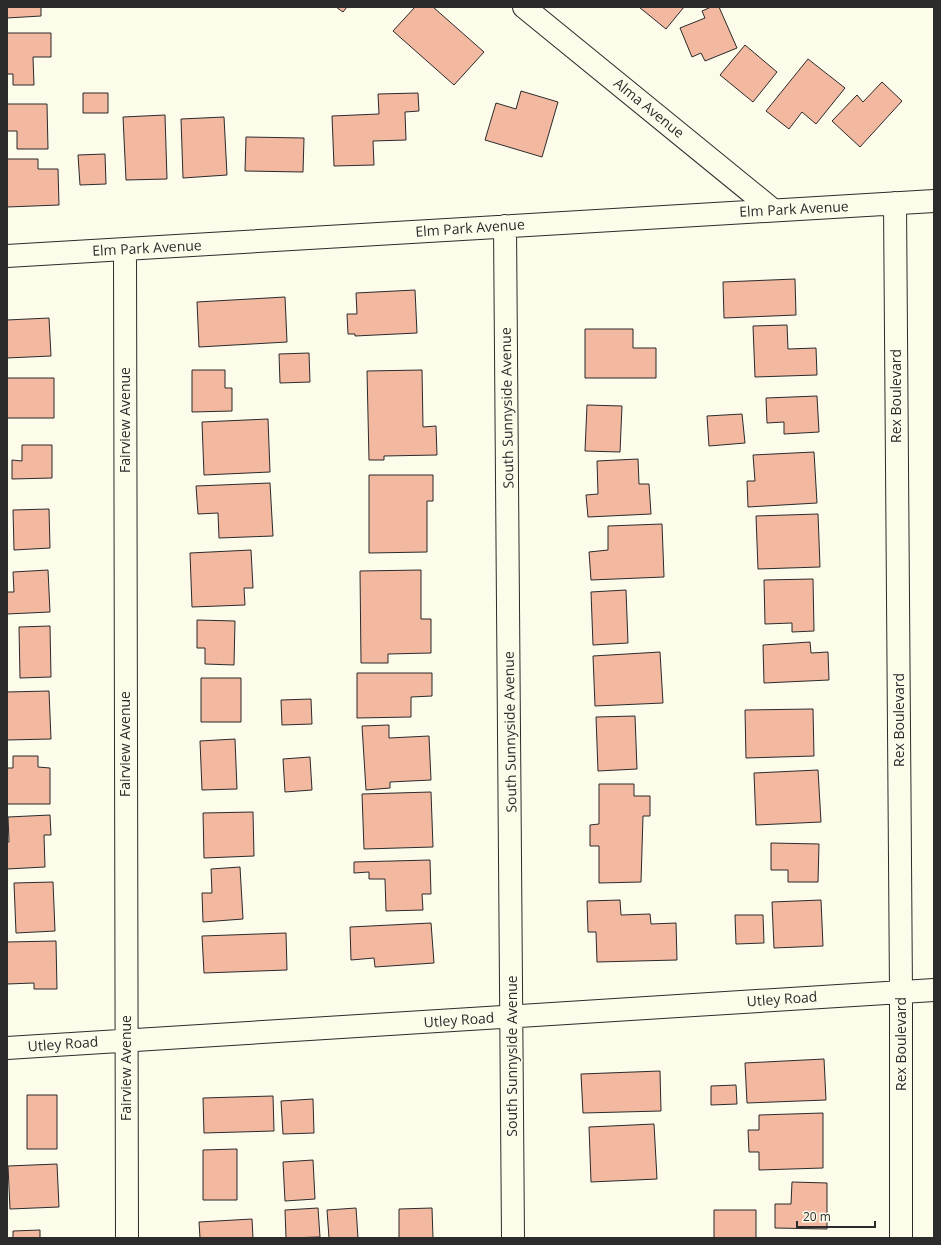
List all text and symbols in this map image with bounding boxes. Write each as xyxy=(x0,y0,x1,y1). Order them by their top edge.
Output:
street label: Alma Avenue xyxy=(610,73,689,142)
street label: Elm Park Avenue xyxy=(739,196,849,221)
street label: Elm Park Avenue xyxy=(415,214,525,241)
street label: Elm Park Avenue xyxy=(92,235,202,260)
street label: South Sunnyside Avenue xyxy=(496,327,517,489)
street label: Rex Boulevard xyxy=(886,349,905,443)
street label: Fairview Avenue xyxy=(115,367,134,473)
street label: South Sunnyside Avenue xyxy=(499,651,520,813)
street label: Rex Boulevard xyxy=(889,673,908,767)
street label: Fairview Avenue xyxy=(115,691,134,797)
street label: South Sunnyside Avenue xyxy=(502,975,521,1137)
street label: Utley Road xyxy=(746,987,818,1010)
street label: Rex Boulevard xyxy=(891,997,910,1091)
street label: Utley Road xyxy=(423,1008,495,1031)
street label: Fairview Avenue xyxy=(116,1015,135,1121)
street label: Utley Road xyxy=(27,1032,99,1055)
scale bar xyxy=(797,1203,875,1229)
text: 20 m xyxy=(803,1208,831,1225)

